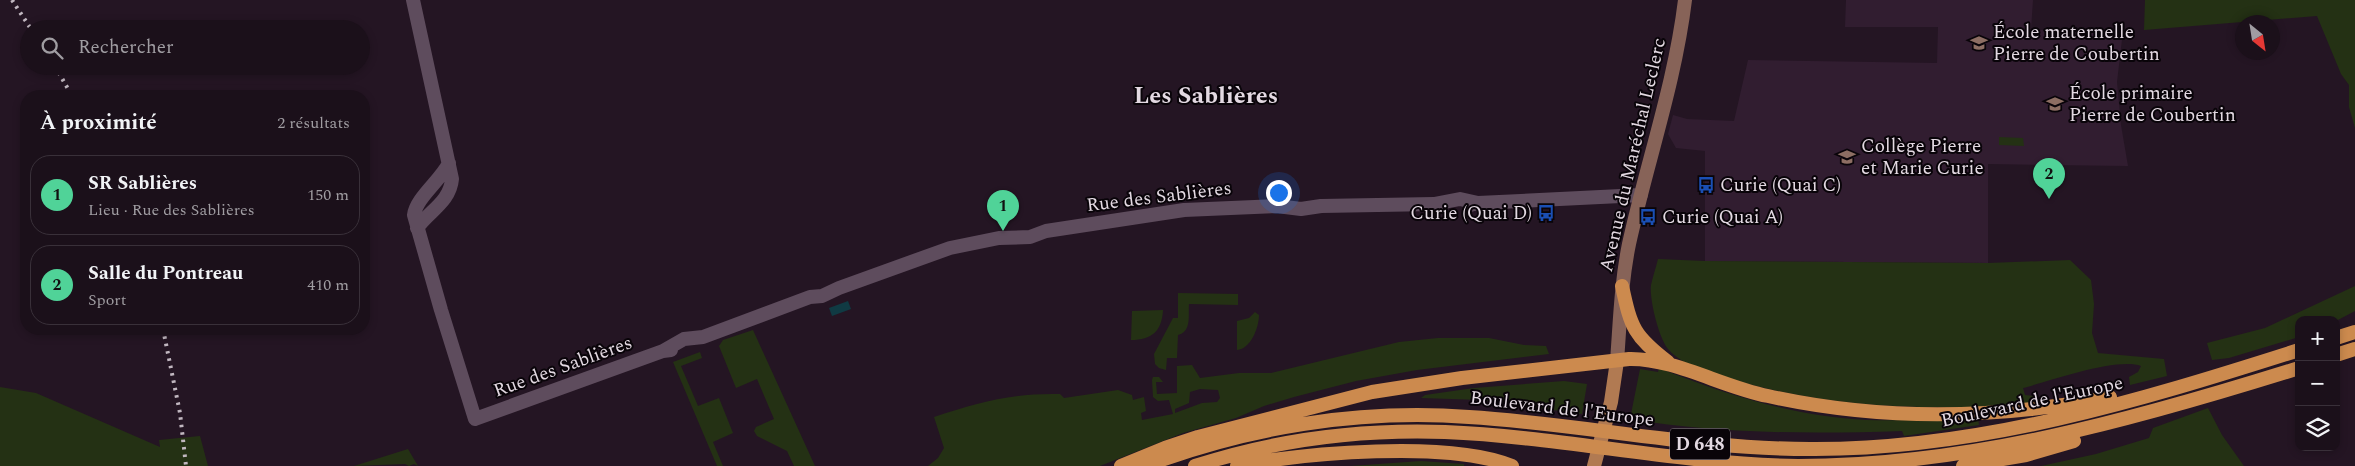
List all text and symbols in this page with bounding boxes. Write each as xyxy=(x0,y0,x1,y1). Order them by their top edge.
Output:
north arrow xyxy=(2235,15,2280,60)
place label: École maternelle Pierre de Coubertin xyxy=(1993,18,2160,69)
search box xyxy=(20,20,370,75)
text: Rechercher xyxy=(78,33,174,62)
school or university icon: École maternelle Pierre de Coubertin xyxy=(1969,33,1989,53)
icon: search xyxy=(38,34,66,62)
street label: Avenue du Maréchal Leclerc xyxy=(1592,35,1674,275)
district label: Les Sablières xyxy=(1134,78,1278,114)
place label: École primaire Pierre de Coubertin xyxy=(2069,79,2236,130)
school or university icon: École primaire Pierre de Coubertin xyxy=(2045,94,2065,114)
text: À proximité xyxy=(40,107,157,139)
text: 2 résultats xyxy=(277,111,350,135)
place label: Collège Pierre et Marie Curie xyxy=(1861,132,1984,183)
school or university icon: Collège Pierre et Marie Curie xyxy=(1837,147,1857,167)
pin: 2 xyxy=(2033,158,2065,199)
text: SR Sablières xyxy=(88,169,197,198)
place label: Curie (Quai C) xyxy=(1720,171,1841,200)
street label: Rue des Sablières xyxy=(1085,174,1233,220)
bus stop icon: Curie (Quai C) xyxy=(1696,175,1716,195)
your location xyxy=(1266,180,1292,206)
text: 1 xyxy=(53,183,61,207)
text: 150 m xyxy=(307,183,349,207)
pin: 1 xyxy=(987,190,1019,231)
text: Lieu · Rue des Sablières xyxy=(88,198,255,222)
place label: Curie (Quai D) xyxy=(1410,199,1532,228)
bus stop icon: Curie (Quai D) xyxy=(1536,203,1556,223)
place label: Curie (Quai A) xyxy=(1662,203,1783,232)
bus stop icon: Curie (Quai A) xyxy=(1638,207,1658,227)
text: Salle du Pontreau xyxy=(88,259,243,288)
text: 2 xyxy=(53,273,61,297)
text: 410 m xyxy=(307,273,349,297)
text: Sport xyxy=(88,288,126,312)
map controls xyxy=(2295,316,2340,451)
button: + xyxy=(2295,316,2340,361)
street label: Rue des Sablières xyxy=(489,328,637,406)
button: − xyxy=(2295,361,2340,406)
street label: Boulevard de l'Europe xyxy=(1938,369,2126,435)
street label: Boulevard de l'Europe xyxy=(1468,383,1656,435)
button: layers xyxy=(2295,406,2340,451)
road number: D 648 xyxy=(1670,428,1730,459)

